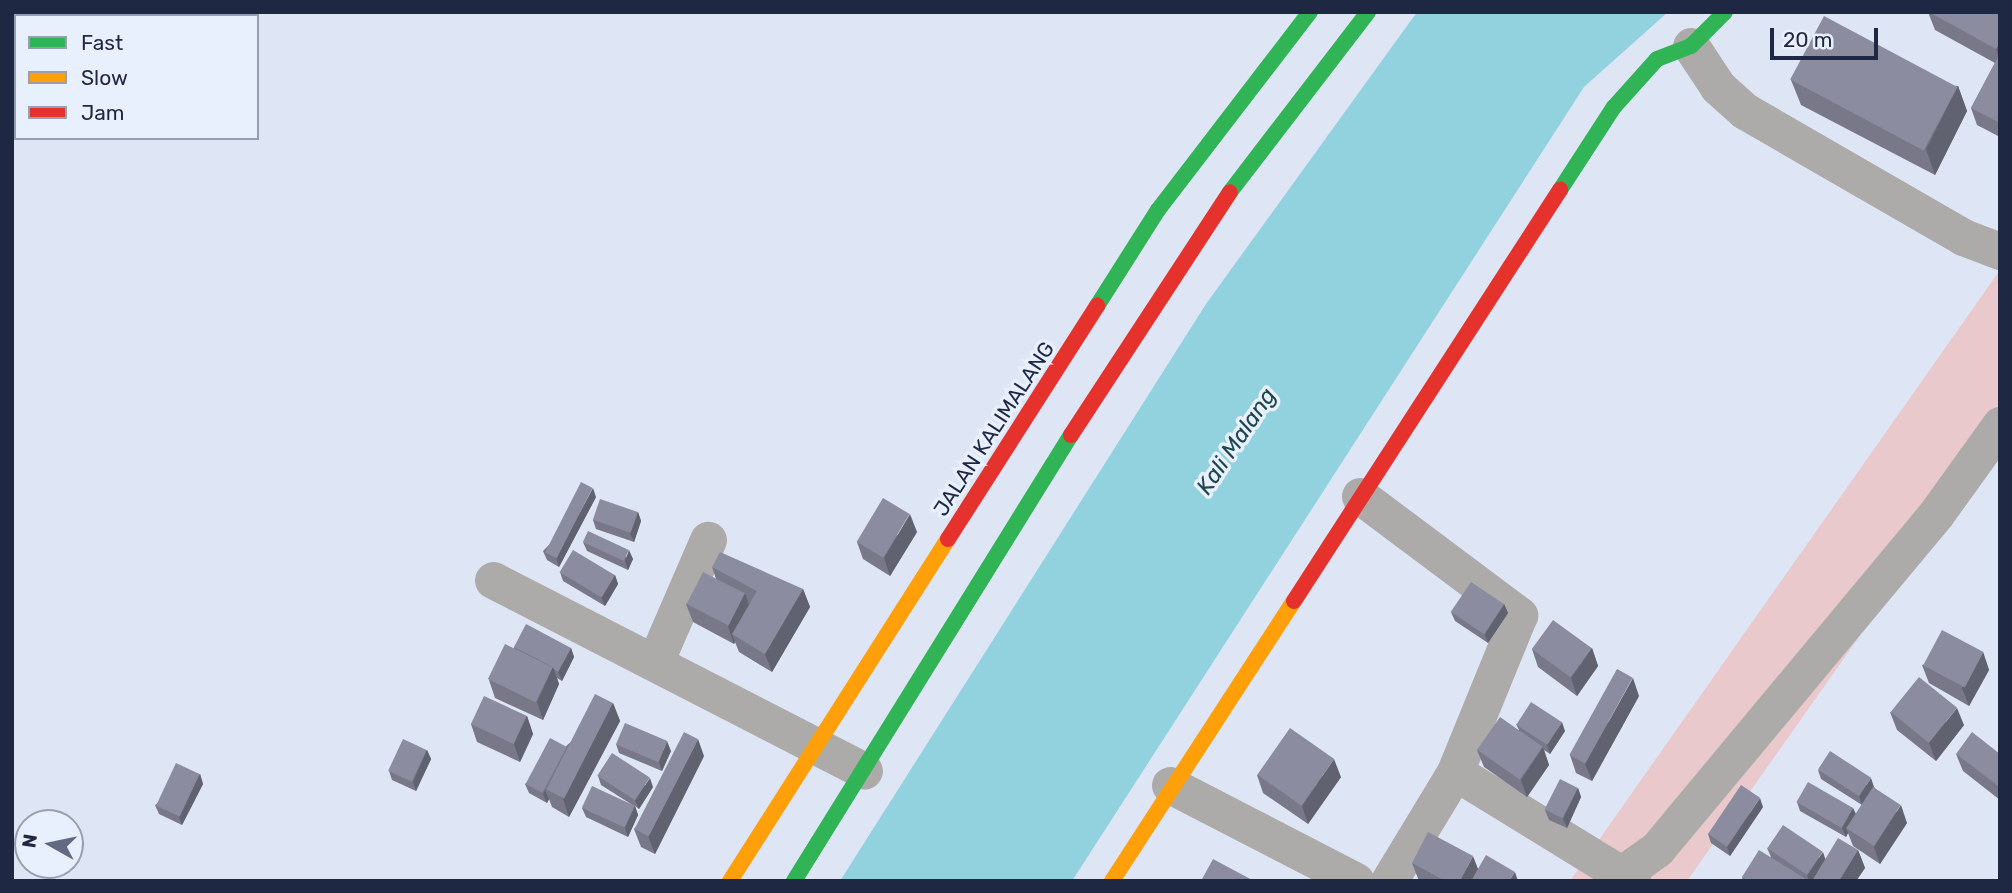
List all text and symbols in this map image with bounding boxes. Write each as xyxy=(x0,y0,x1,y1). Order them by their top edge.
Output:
legend xyxy=(14,14,259,140)
scale bar xyxy=(1774,14,1882,58)
text: 20 m xyxy=(1783,27,1832,52)
text: Fast xyxy=(81,30,123,55)
text: Slow xyxy=(81,65,128,90)
text: Jam xyxy=(81,100,125,125)
street label: JALAN KALIMALANG xyxy=(928,337,1060,521)
water label: Kali Malang xyxy=(1190,382,1282,500)
north arrow xyxy=(14,809,84,879)
text: N xyxy=(17,832,42,850)

